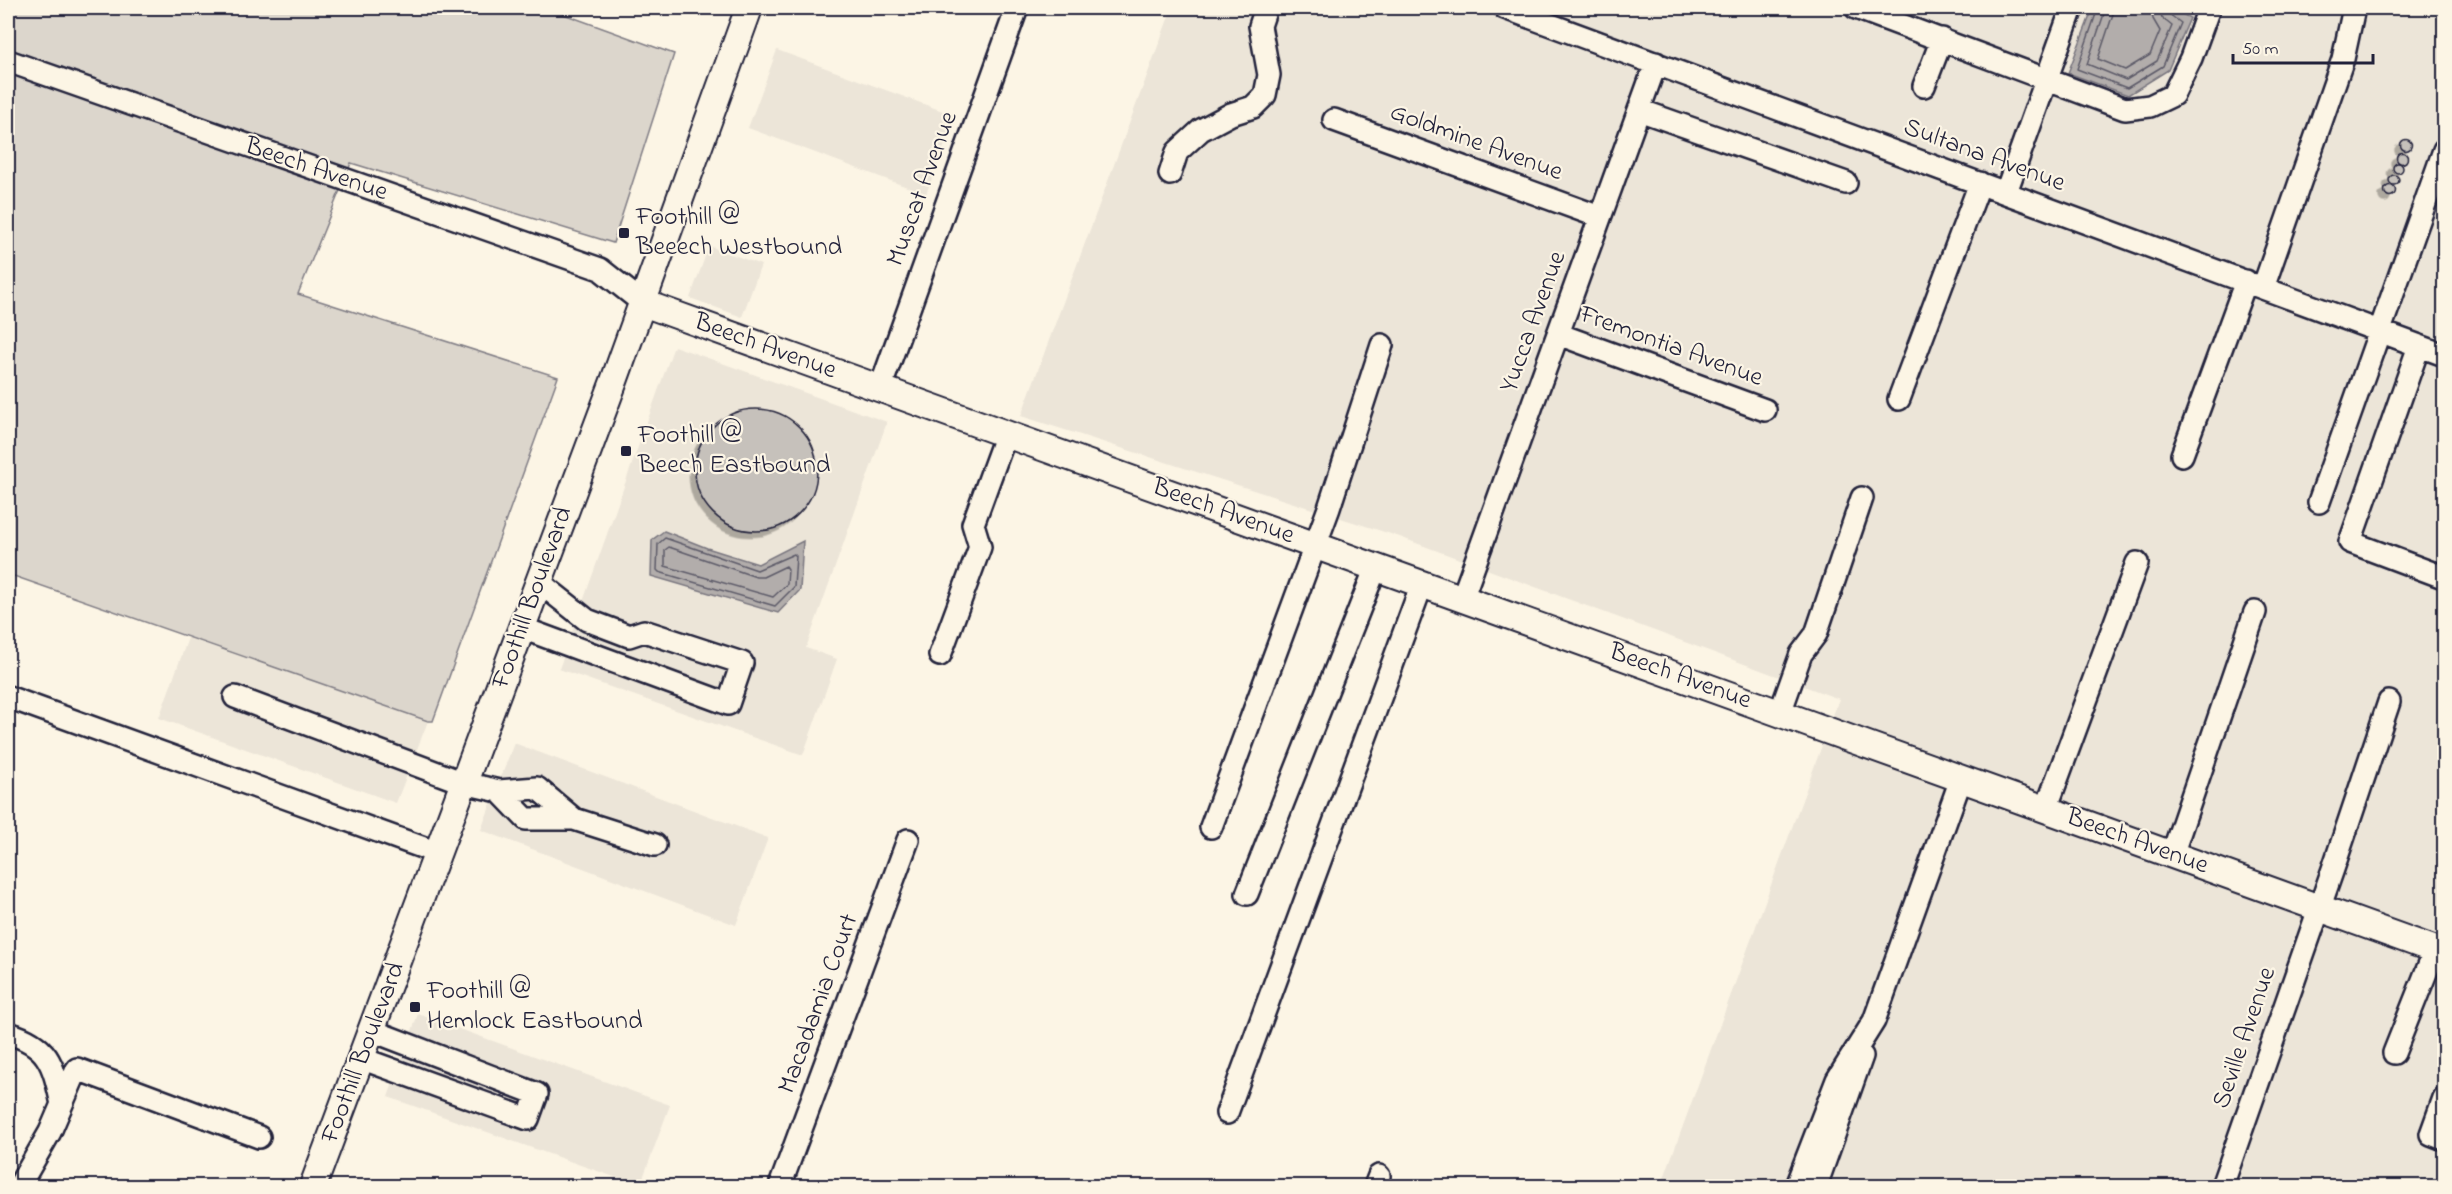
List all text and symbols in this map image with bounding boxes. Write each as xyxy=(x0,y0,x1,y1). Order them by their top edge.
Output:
scale bar xyxy=(2233,27,2372,65)
text: 50 m xyxy=(2242,37,2279,63)
street label: Goldmine Avenue xyxy=(1384,94,1568,192)
street label: Muscat Avenue xyxy=(877,106,969,272)
street label: Sultana Avenue xyxy=(1898,109,2071,203)
street label: Beech Avenue xyxy=(238,127,393,212)
place label: Foothill @ Beeech Westbound xyxy=(635,199,842,267)
marker: Foothill @ Beeech Westbound xyxy=(617,226,631,240)
street label: Yucca Avenue xyxy=(1491,246,1577,398)
street label: Fremontia Avenue xyxy=(1573,296,1768,398)
street label: Beech Avenue xyxy=(688,303,842,390)
place label: Foothill @ Beech Eastbound xyxy=(637,417,831,485)
marker: Foothill @ Beech Eastbound xyxy=(619,444,633,458)
street label: Beech Avenue xyxy=(1146,468,1300,555)
street label: Foothill Boulevard xyxy=(482,501,584,695)
street label: Beech Avenue xyxy=(1603,633,1757,720)
street label: Beech Avenue xyxy=(2060,798,2214,885)
street label: Macadamia Court xyxy=(769,909,869,1099)
street label: Foothill Boulevard xyxy=(312,957,416,1150)
street label: Seville Avenue xyxy=(2203,962,2287,1114)
place label: Foothill @ Hemlock Eastbound xyxy=(426,973,643,1041)
marker: Foothill @ Hemlock Eastbound xyxy=(408,1000,422,1014)

